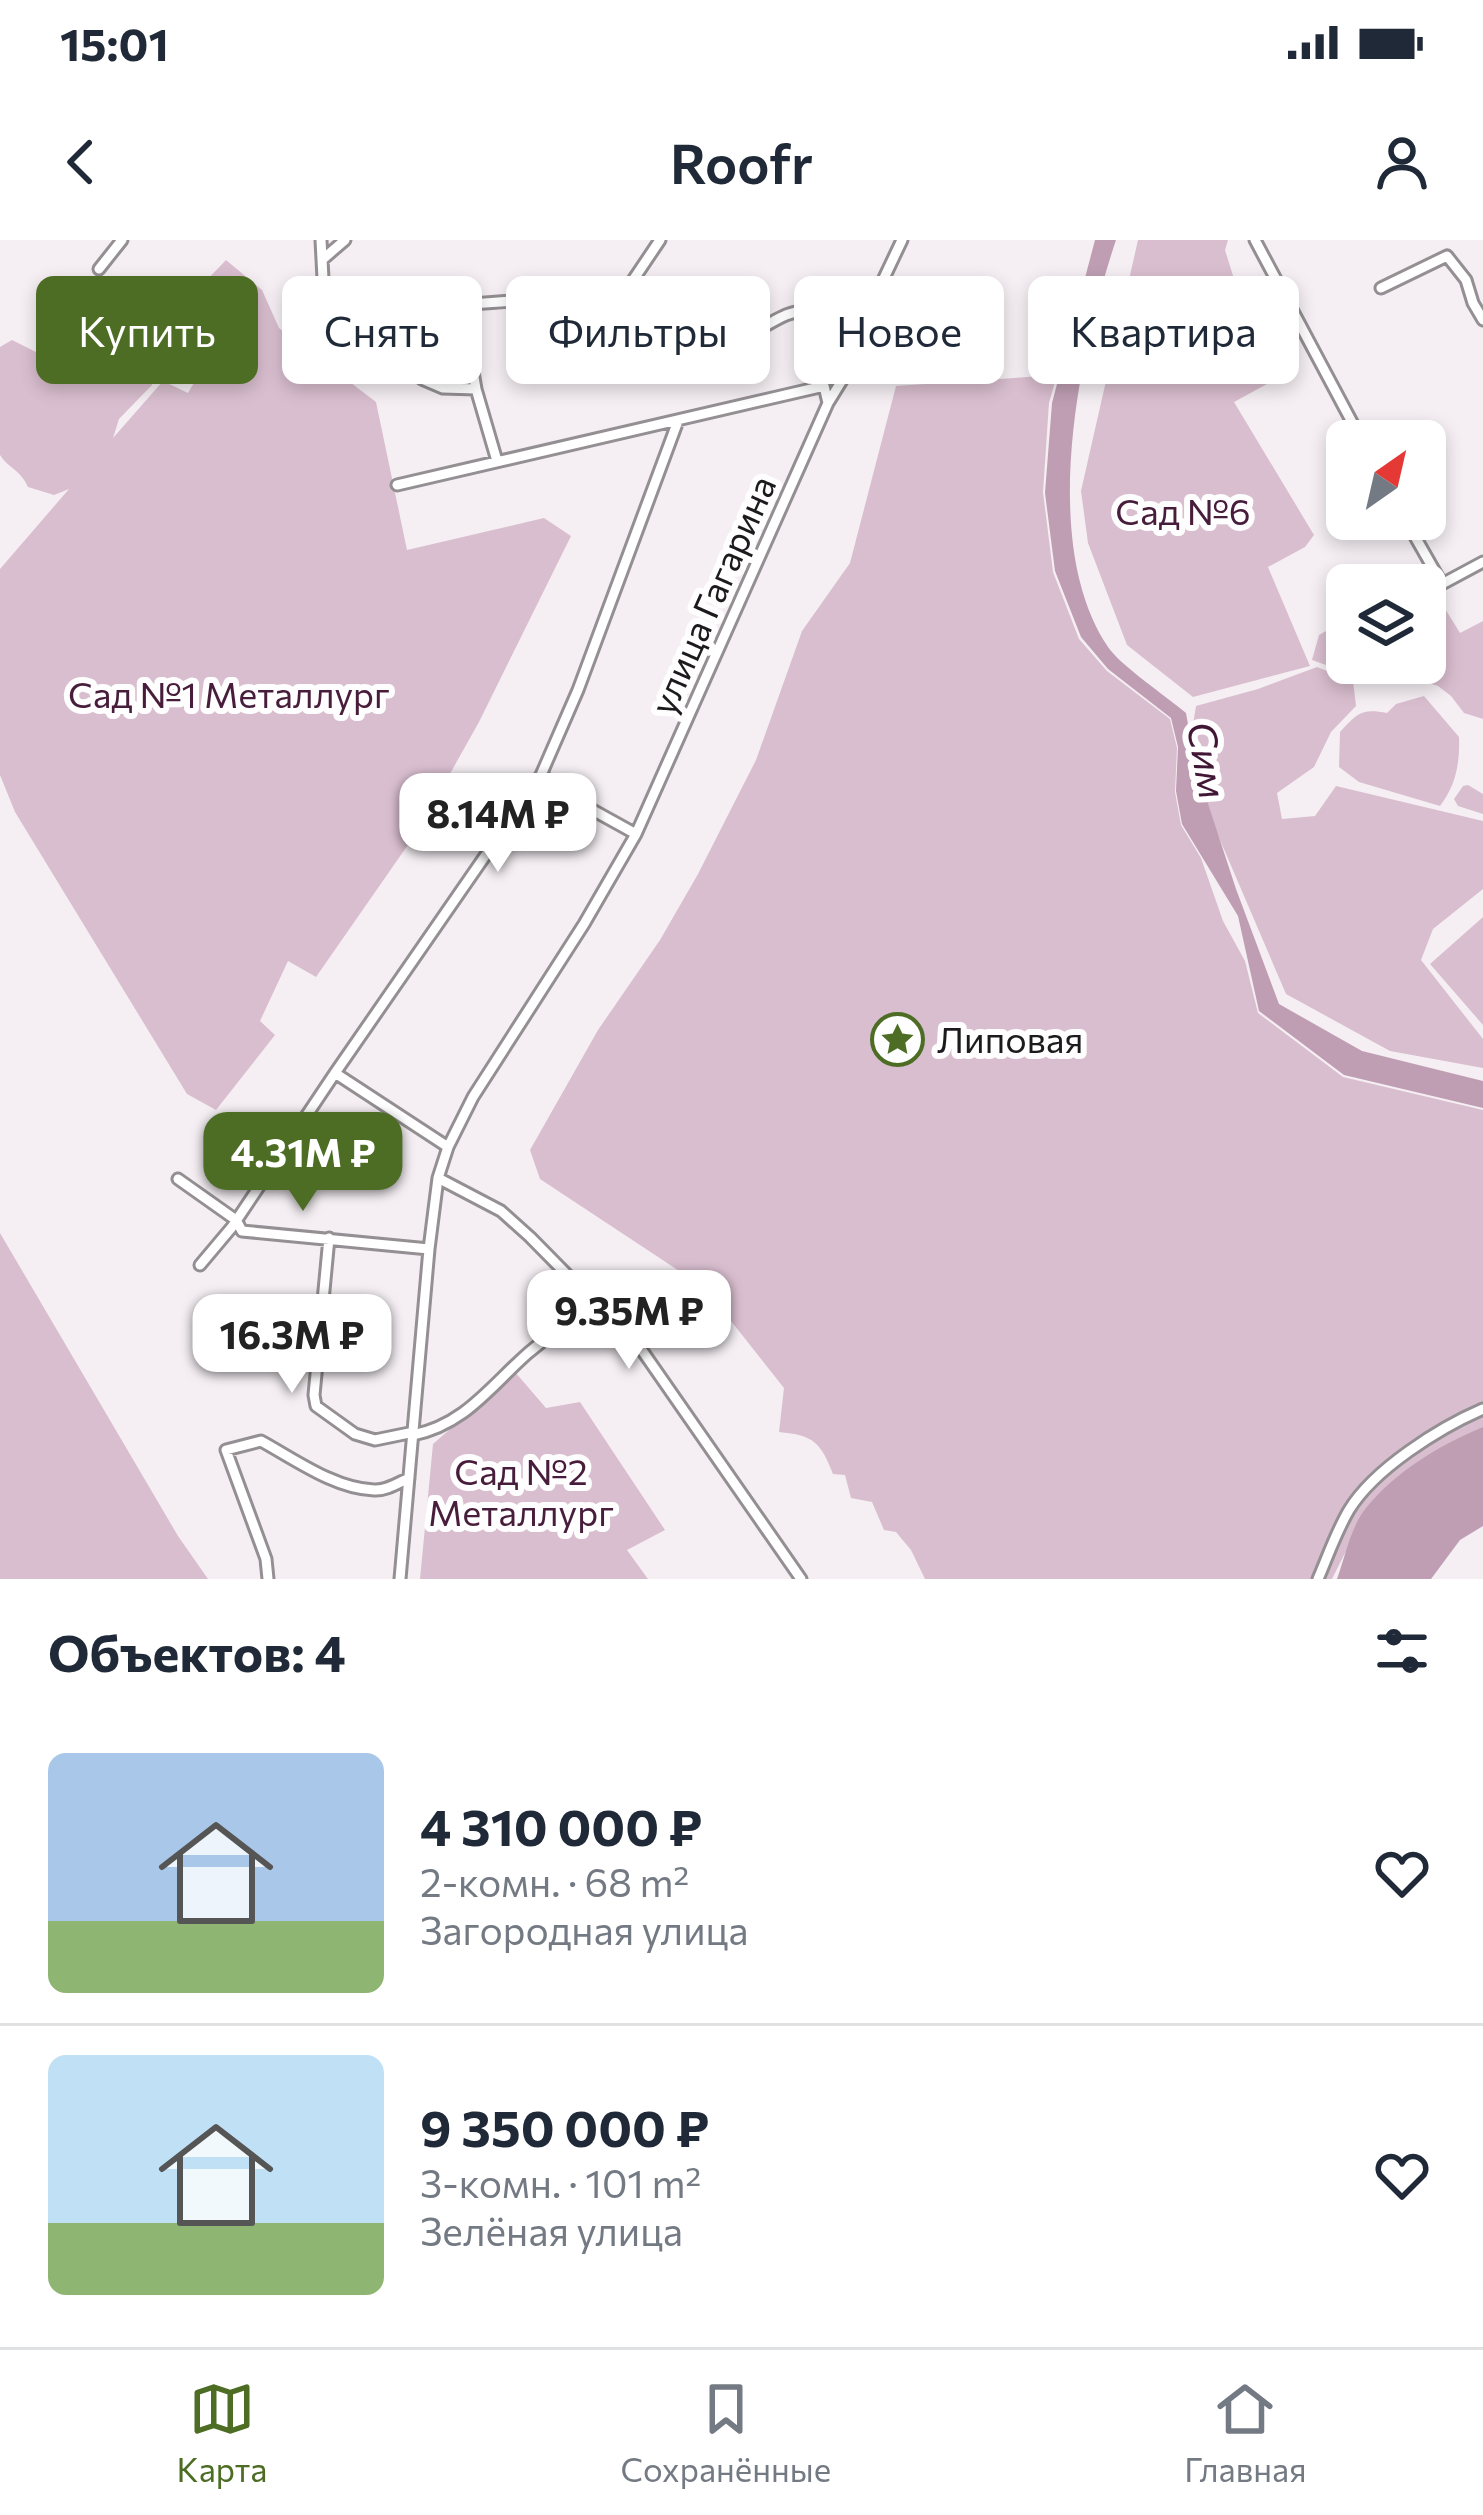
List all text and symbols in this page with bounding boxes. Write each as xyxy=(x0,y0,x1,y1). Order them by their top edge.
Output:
text: 15:01 xyxy=(60,15,169,70)
icon: back xyxy=(48,129,114,195)
text: Roofr xyxy=(670,129,813,195)
icon: person xyxy=(1369,129,1435,195)
chip: Купить xyxy=(36,276,258,384)
chip: Снять xyxy=(282,276,482,384)
chip: Фильтры xyxy=(506,276,770,384)
chip: Новое xyxy=(794,276,1004,384)
chip: Квартира xyxy=(1028,276,1299,384)
north arrow xyxy=(1326,420,1446,540)
map controls xyxy=(1326,420,1446,684)
street label: улица Гагарина xyxy=(639,468,783,720)
park label: Сад №6 xyxy=(1115,488,1251,532)
button: layers xyxy=(1326,564,1446,684)
park label: Сад №1 Металлург xyxy=(68,671,390,715)
water label: Сим xyxy=(1179,718,1239,802)
pin: 8.14M ₽ xyxy=(387,773,609,875)
text: 8.14M ₽ xyxy=(426,788,570,836)
place icon: Липовая xyxy=(870,1012,926,1068)
place label: Липовая xyxy=(937,1016,1083,1060)
pin: 4.31M ₽ xyxy=(192,1112,414,1214)
text: 4.31M ₽ xyxy=(230,1127,376,1175)
pin: 9.35M ₽ xyxy=(518,1270,740,1372)
text: 9.35M ₽ xyxy=(554,1285,704,1333)
pin: 16.3M ₽ xyxy=(181,1294,403,1396)
text: 16.3M ₽ xyxy=(220,1309,364,1357)
park label: Сад №2 Металлург xyxy=(428,1448,614,1533)
icon: filters xyxy=(1369,1618,1435,1684)
text: Объектов: 4 xyxy=(48,1620,346,1683)
text: 4 310 000 ₽ xyxy=(420,1794,703,1857)
icon: home xyxy=(144,1801,288,1945)
icon: heart xyxy=(1369,1840,1435,1906)
text: 2-комн. · 68 m² xyxy=(420,1857,689,1905)
text: Загородная улица xyxy=(420,1905,748,1953)
text: 9 350 000 ₽ xyxy=(420,2095,709,2158)
icon: home xyxy=(144,2103,288,2247)
icon: heart xyxy=(1369,2142,1435,2208)
text: 3-комн. · 101 m² xyxy=(420,2158,701,2206)
text: Зелёная улица xyxy=(420,2206,683,2254)
tab: Карта xyxy=(177,2376,267,2489)
tab: Сохранённые xyxy=(621,2376,831,2489)
tab: Главная xyxy=(1184,2376,1306,2489)

